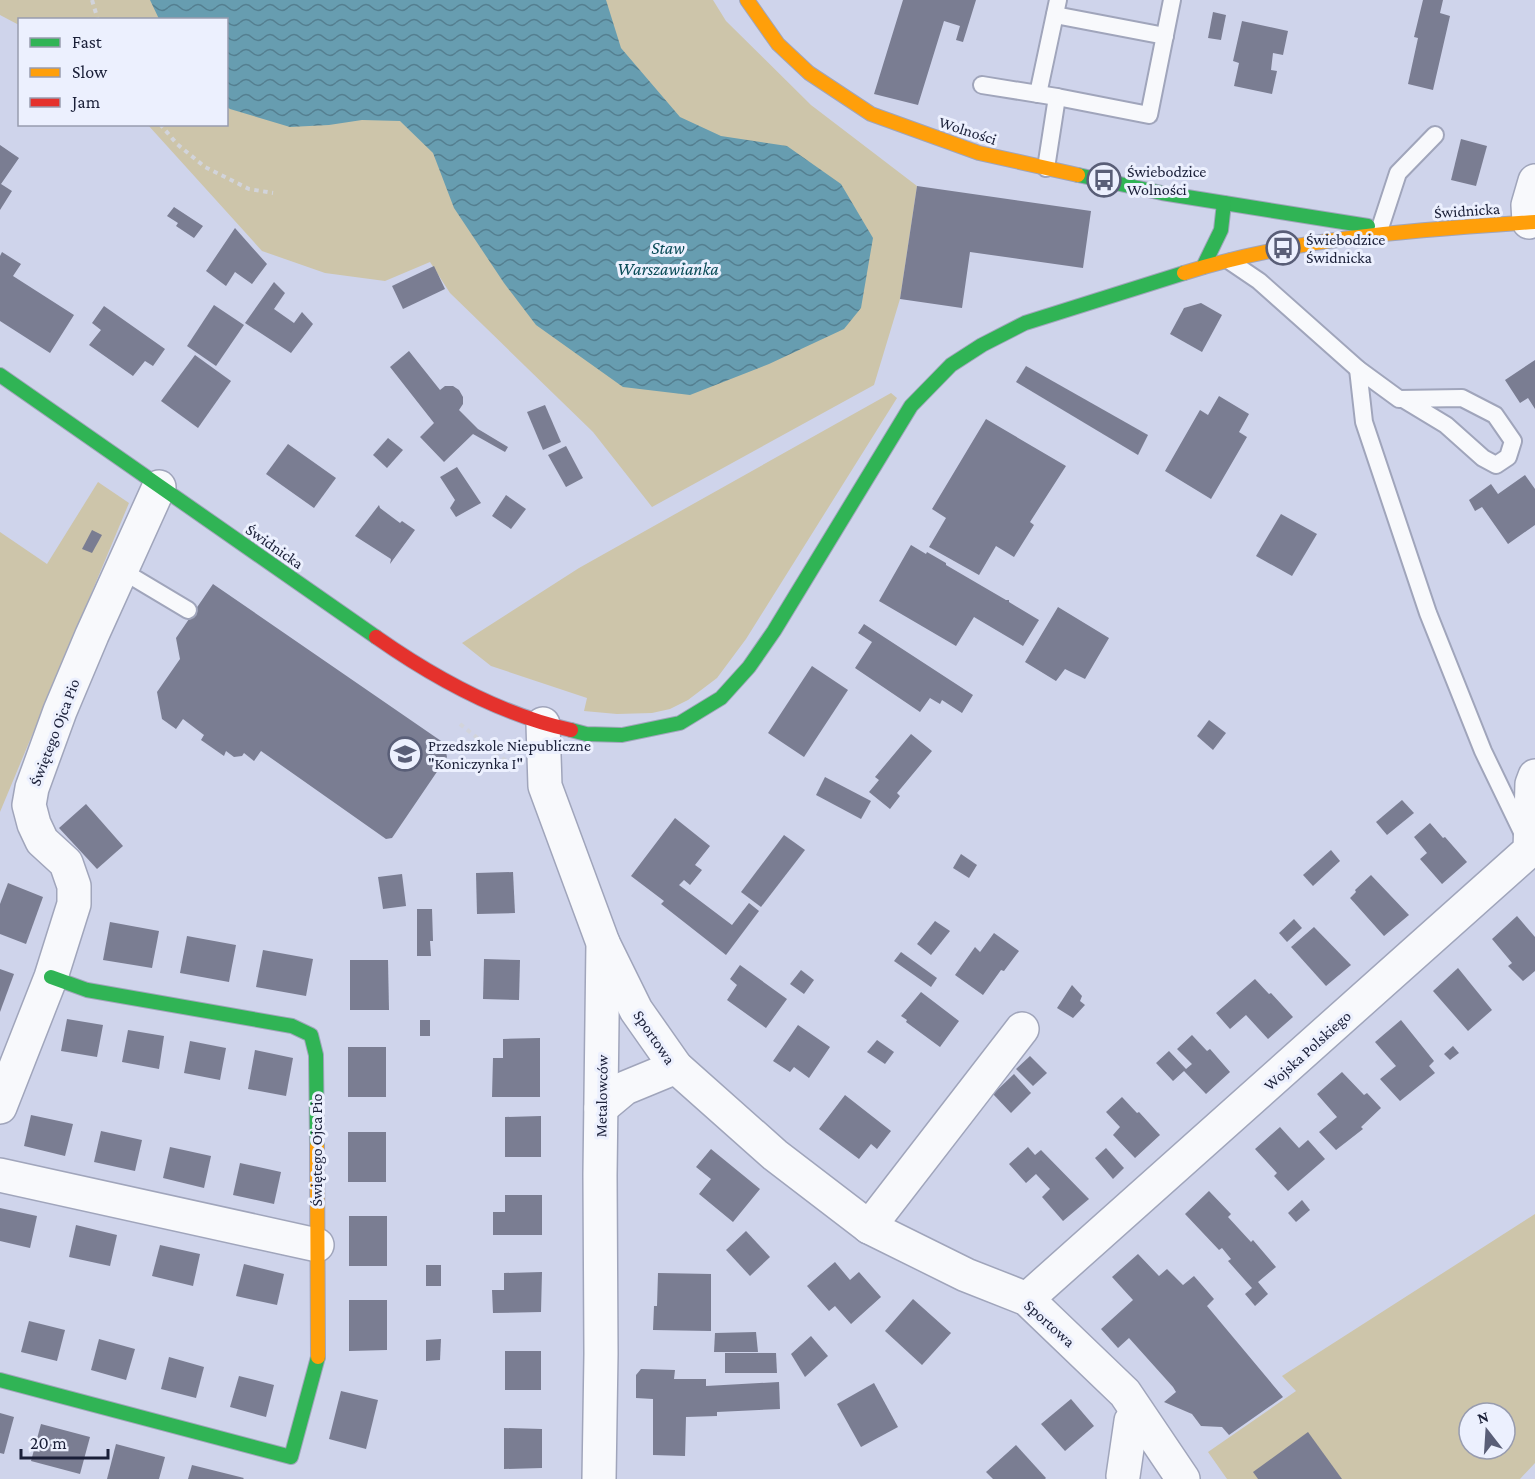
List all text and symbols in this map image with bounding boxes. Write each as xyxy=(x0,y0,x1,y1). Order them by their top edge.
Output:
legend xyxy=(18,18,228,126)
text: Fast xyxy=(72,32,103,52)
text: Slow xyxy=(72,62,108,82)
text: Jam xyxy=(70,92,101,112)
street label: Wolności xyxy=(937,113,999,148)
bus stop icon: Świebodzice Wolności xyxy=(1086,162,1122,198)
place label: Świebodzice Wolności xyxy=(1127,163,1206,198)
street label: Świdnicka xyxy=(1434,200,1501,221)
bus stop icon: Świebodzice Świdnicka xyxy=(1265,230,1301,266)
place label: Świebodzice Świdnicka xyxy=(1306,231,1385,266)
water label: Staw Warszawianka xyxy=(617,238,719,279)
street label: Świdnicka xyxy=(243,521,307,573)
street label: Świętego Ojca Pio xyxy=(26,676,84,788)
school or university icon: Przedszkole Niepubliczne "Koniczynka I" xyxy=(387,736,423,772)
place label: Przedszkole Niepubliczne "Koniczynka I" xyxy=(428,737,591,773)
street label: Sportowa xyxy=(629,1007,679,1069)
street label: Wojska Polskiego xyxy=(1260,1007,1355,1094)
street label: Metalowców xyxy=(592,1054,611,1138)
street label: Świętego Ojca Pio xyxy=(308,1093,326,1207)
street label: Sportowa xyxy=(1020,1296,1079,1351)
north arrow xyxy=(1457,1401,1517,1461)
text: N xyxy=(1475,1407,1491,1427)
scale bar xyxy=(21,1422,108,1460)
text: 20 m xyxy=(30,1433,67,1453)

